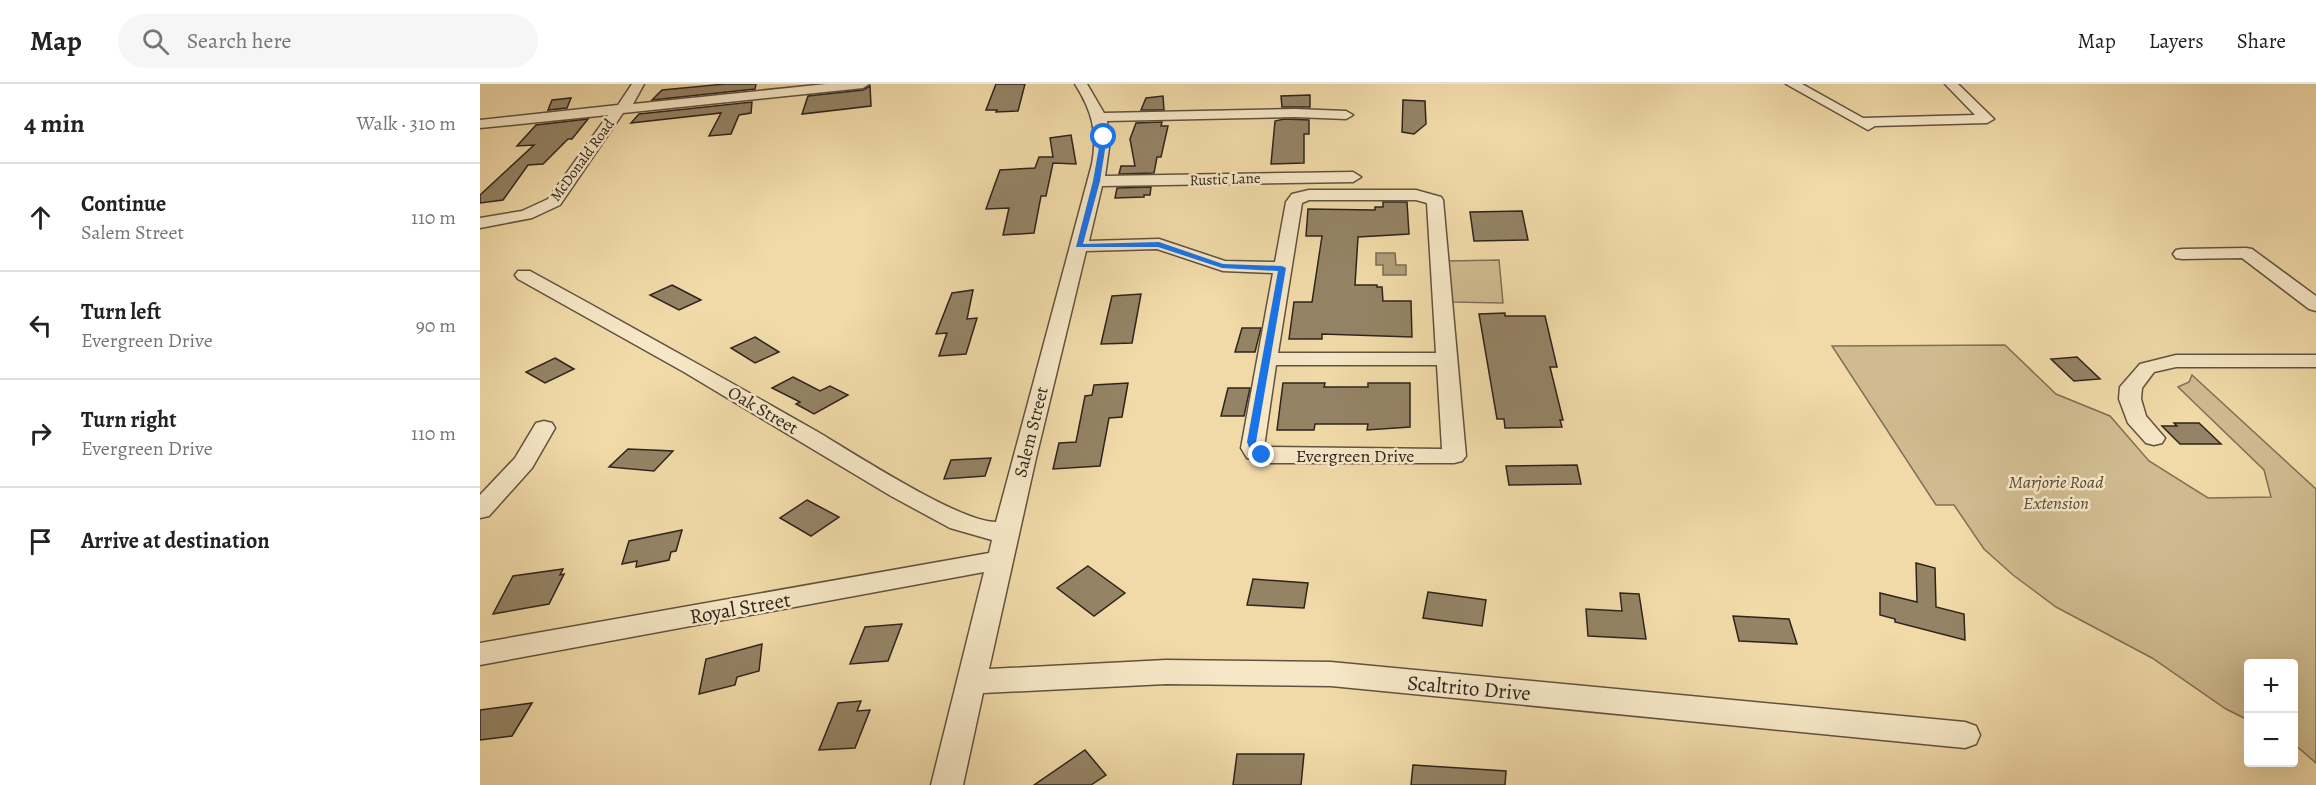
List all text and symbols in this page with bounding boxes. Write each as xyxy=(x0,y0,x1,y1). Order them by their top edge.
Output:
search box xyxy=(118,14,538,68)
text: Map xyxy=(30,22,82,60)
icon: search xyxy=(139,25,172,58)
text: Search here xyxy=(187,26,291,56)
text: Map xyxy=(2077,27,2116,55)
text: Layers xyxy=(2149,27,2204,55)
text: Share xyxy=(2237,27,2286,55)
text: 4 min xyxy=(24,106,85,141)
text: Walk · 310 m xyxy=(357,110,456,137)
street label: McDonald Road xyxy=(545,114,619,205)
route start xyxy=(1090,123,1116,149)
street label: Rustic Lane xyxy=(1189,168,1261,190)
text: Continue xyxy=(81,189,166,219)
icon: ahead xyxy=(24,201,57,234)
text: 110 m xyxy=(411,204,456,231)
text: Salem Street xyxy=(81,219,184,246)
text: Turn left xyxy=(81,297,161,327)
icon: left xyxy=(24,309,57,342)
text: 90 m xyxy=(416,312,456,339)
text: Evergreen Drive xyxy=(81,327,213,354)
street label: Oak Street xyxy=(723,380,803,440)
street label: Salem Street xyxy=(1008,384,1054,480)
text: Turn right xyxy=(81,405,177,435)
icon: right xyxy=(24,417,57,450)
text: 110 m xyxy=(411,420,456,447)
text: Evergreen Drive xyxy=(81,435,213,462)
route end xyxy=(1248,441,1274,467)
street label: Evergreen Drive xyxy=(1296,444,1414,468)
park label: Marjorie Road Extension xyxy=(2009,470,2104,515)
icon: arrive xyxy=(24,525,57,558)
text: Arrive at destination xyxy=(81,526,270,556)
street label: Royal Street xyxy=(687,585,793,631)
map controls xyxy=(2244,659,2298,767)
button: + xyxy=(2244,659,2298,713)
street label: Scaltrito Drive xyxy=(1406,669,1532,707)
button: − xyxy=(2244,713,2298,767)

